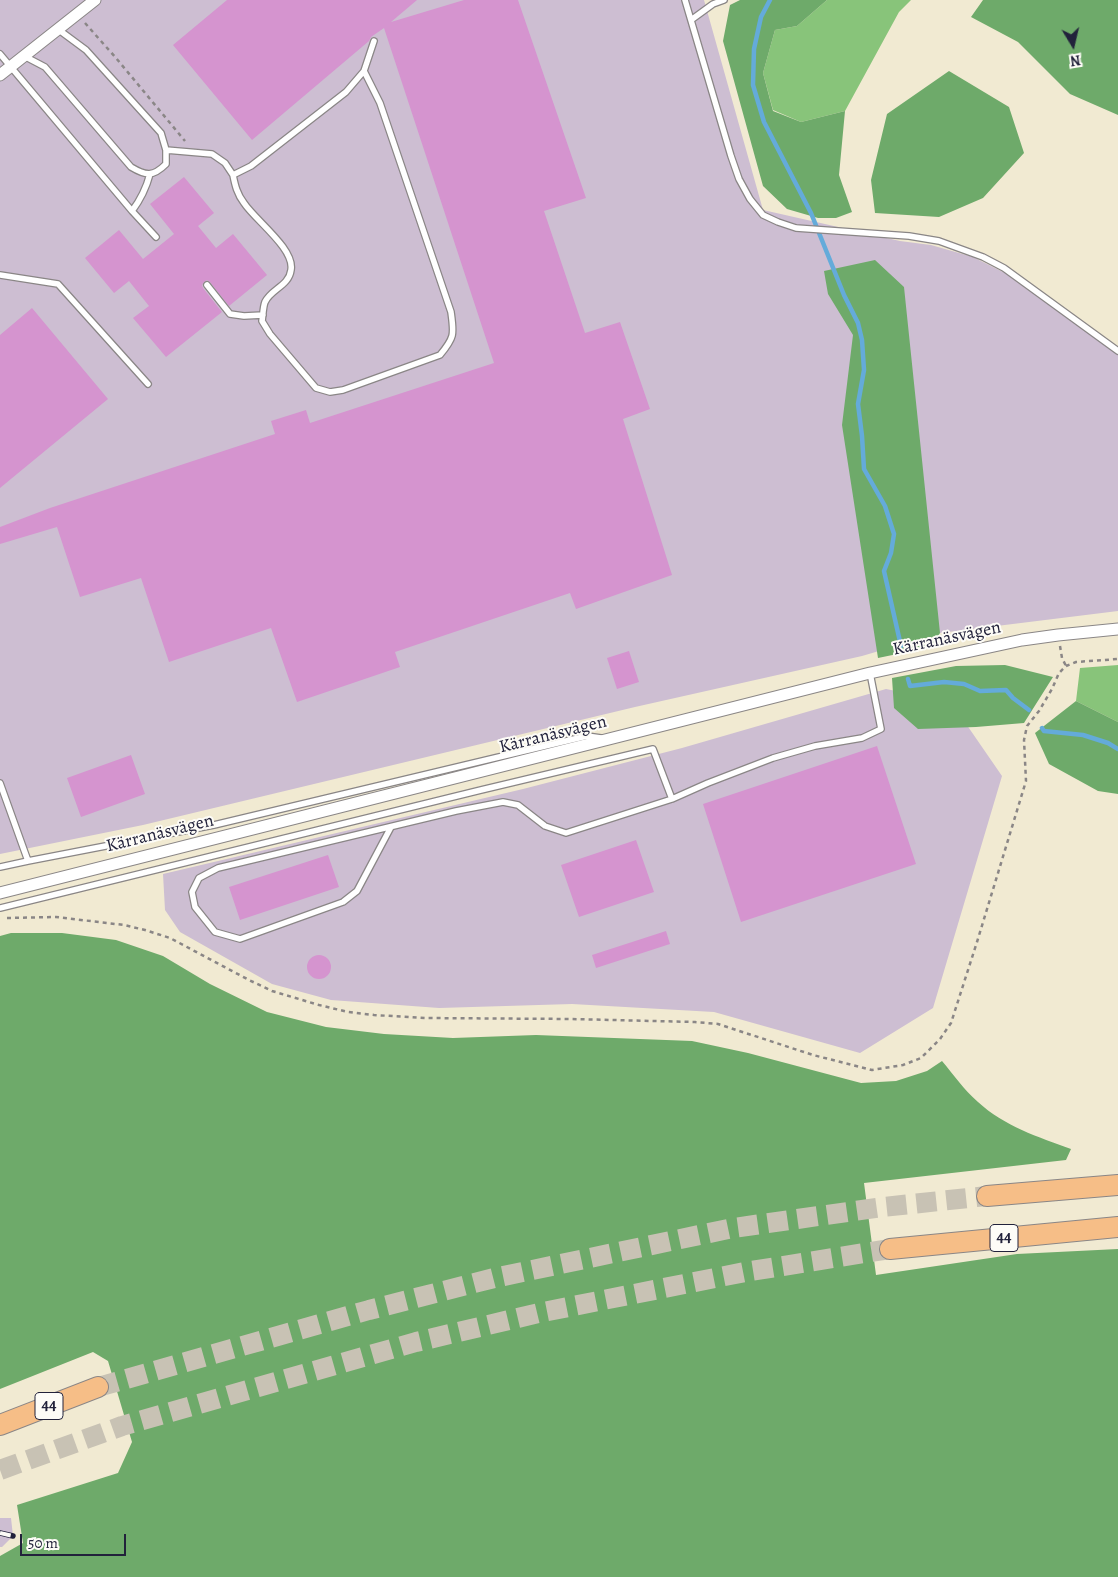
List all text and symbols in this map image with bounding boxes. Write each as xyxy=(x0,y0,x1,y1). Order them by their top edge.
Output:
north arrow xyxy=(1048,20,1098,70)
text: N xyxy=(1069,50,1082,70)
street label: Kärranäsvägen xyxy=(891,617,1003,661)
street label: Kärranäsvägen xyxy=(497,711,609,759)
street label: Kärranäsvägen xyxy=(104,810,216,858)
road number: 44 xyxy=(990,1224,1018,1252)
road number: 44 xyxy=(35,1392,63,1420)
scale bar xyxy=(22,1524,129,1556)
text: 50 m xyxy=(28,1533,58,1553)

